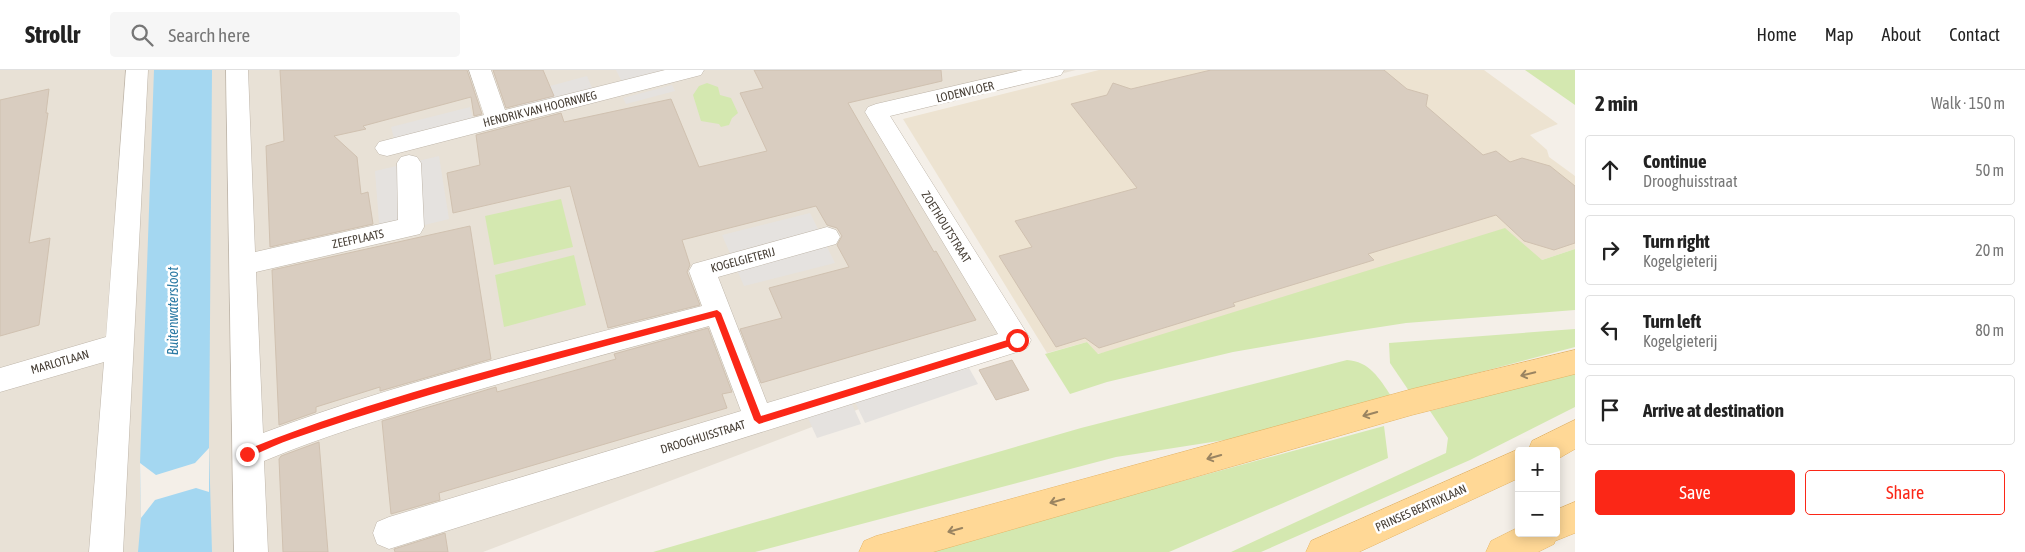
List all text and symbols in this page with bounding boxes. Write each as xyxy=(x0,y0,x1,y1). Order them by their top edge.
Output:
search box xyxy=(110,12,460,57)
text: Strollr xyxy=(25,21,80,48)
icon: search xyxy=(128,21,156,49)
text: Search here xyxy=(168,24,250,46)
text: Home xyxy=(1757,24,1797,45)
text: Map xyxy=(1825,24,1854,45)
text: About xyxy=(1882,24,1921,45)
text: Contact xyxy=(1949,24,2000,45)
street label: LODENVLOER xyxy=(935,79,995,105)
street label: HENDRIK VAN HOORNWEG xyxy=(482,88,598,130)
text: 2 min xyxy=(1595,91,1638,115)
text: Walk · 150 m xyxy=(1931,94,2005,112)
text: Continue xyxy=(1643,150,1707,172)
icon: ahead xyxy=(1596,156,1624,184)
text: 50 m xyxy=(1975,161,2004,179)
text: Drooghuisstraat xyxy=(1643,172,1738,190)
street label: ZOETHOUTSTRAAT xyxy=(918,189,974,266)
street label: ZEEFPLAATS xyxy=(331,227,385,251)
text: Turn right xyxy=(1643,230,1710,252)
icon: right xyxy=(1596,236,1624,264)
text: 20 m xyxy=(1975,241,2004,259)
street label: KOGELGIETERIJ xyxy=(709,245,777,275)
text: Kogelgieterij xyxy=(1643,252,1717,270)
water label: Buitenwatersloot xyxy=(165,267,181,355)
text: Turn left xyxy=(1643,310,1701,332)
icon: left xyxy=(1596,316,1624,344)
text: 80 m xyxy=(1975,321,2004,339)
route start xyxy=(1006,329,1029,352)
text: Kogelgieterij xyxy=(1643,332,1717,350)
street label: MARLOTLAAN xyxy=(29,347,91,377)
one-way arrow xyxy=(1520,370,1536,379)
icon: arrive xyxy=(1596,396,1624,424)
text: Arrive at destination xyxy=(1643,399,1784,421)
one-way arrow xyxy=(1362,409,1378,419)
street label: DROOGHUISSTRAAT xyxy=(659,417,748,457)
route end xyxy=(236,443,259,466)
map controls xyxy=(1515,447,1560,537)
button: + xyxy=(1515,447,1560,492)
one-way arrow xyxy=(1206,453,1222,463)
button: Save xyxy=(1595,470,1795,515)
button: Share xyxy=(1805,470,2005,515)
street label: PRINSES BEATRIXLAAN xyxy=(1373,482,1469,534)
button: − xyxy=(1515,492,1560,537)
one-way arrow xyxy=(1050,497,1066,507)
one-way arrow xyxy=(947,526,963,535)

